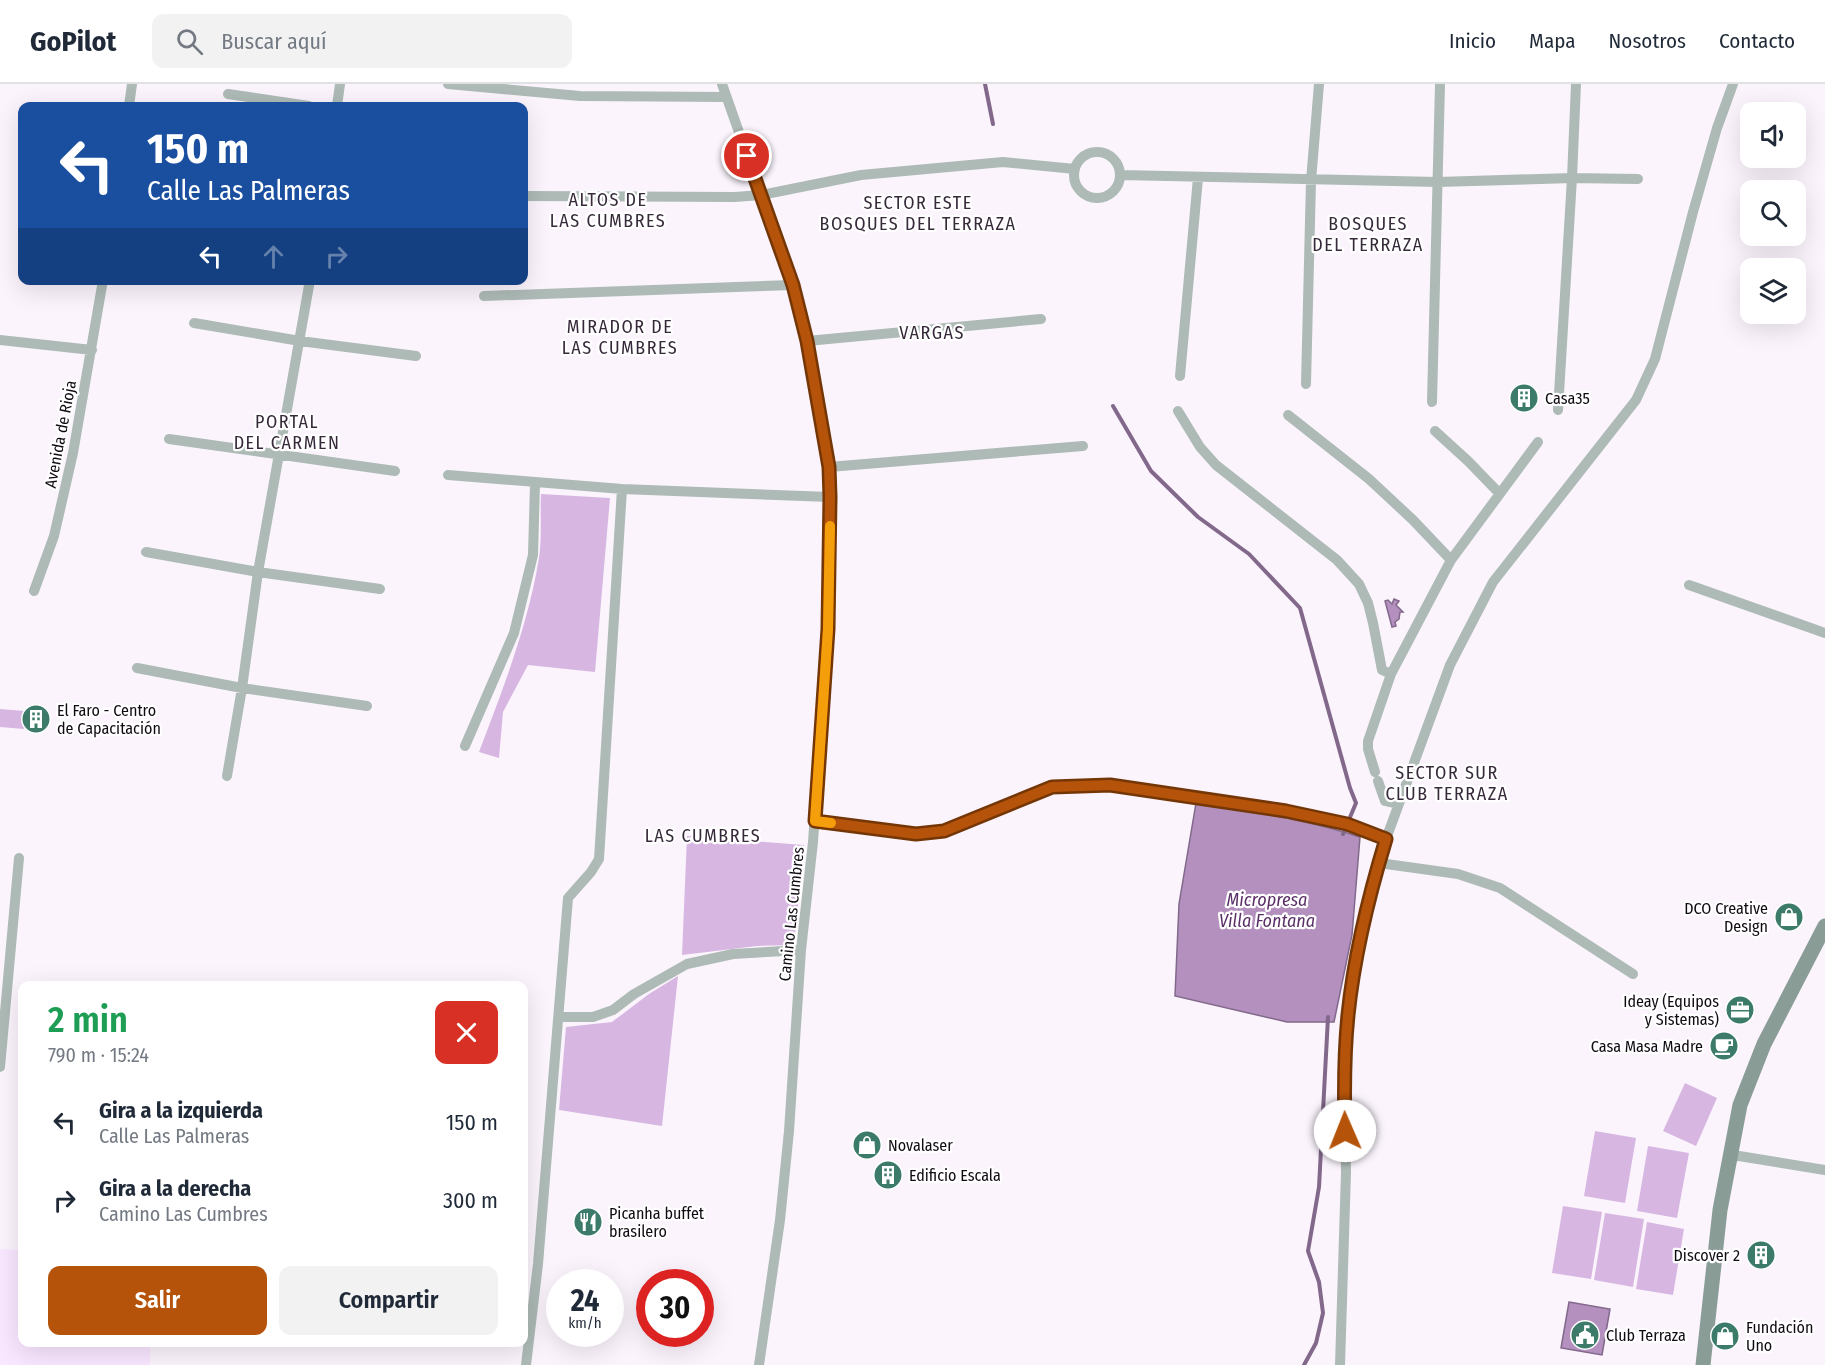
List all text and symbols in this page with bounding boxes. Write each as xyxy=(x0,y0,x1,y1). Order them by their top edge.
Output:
search box xyxy=(152,14,572,68)
text: GoPilot xyxy=(30,25,116,58)
icon: search xyxy=(173,25,206,58)
text: Buscar aquí xyxy=(221,28,327,55)
text: Inicio xyxy=(1449,28,1496,54)
text: Mapa xyxy=(1529,28,1576,54)
text: Nosotros xyxy=(1609,28,1686,54)
text: Contacto xyxy=(1719,28,1795,54)
map controls xyxy=(1740,102,1806,324)
button: sound xyxy=(1740,102,1806,168)
text: 150 m xyxy=(147,124,249,174)
icon: left xyxy=(48,126,126,204)
pin xyxy=(721,130,772,181)
icon: arrive xyxy=(730,139,763,172)
text: Calle Las Palmeras xyxy=(147,175,350,207)
button: search xyxy=(1740,180,1806,246)
district label: ALTOS DE LAS CUMBRES xyxy=(550,189,666,232)
district label: SECTOR ESTE BOSQUES DEL TERRAZA xyxy=(820,192,1016,235)
district label: BOSQUES DEL TERRAZA xyxy=(1312,213,1424,256)
icon: left xyxy=(194,240,227,273)
icon: ahead xyxy=(257,240,290,273)
icon: right xyxy=(320,240,353,273)
button: layers xyxy=(1740,258,1806,324)
district label: MIRADOR DE LAS CUMBRES xyxy=(562,316,678,359)
district label: VARGAS xyxy=(899,322,965,344)
street label: Avenida de Rioja xyxy=(41,378,80,490)
building icon: Casa35 xyxy=(1508,382,1540,414)
place label: Casa35 xyxy=(1545,389,1590,408)
district label: PORTAL DEL CARMEN xyxy=(234,411,340,454)
place label: El Faro - Centro de Capacitación xyxy=(57,701,161,738)
building icon: El Faro - Centro de Capacitación xyxy=(20,703,52,735)
district label: SECTOR SUR CLUB TERRAZA xyxy=(1385,762,1509,805)
district label: LAS CUMBRES xyxy=(645,825,761,847)
street label: Camino Las Cumbres xyxy=(775,846,808,982)
water label: Micropresa Villa Fontana xyxy=(1219,889,1315,932)
place label: DCO Creative Design xyxy=(1684,899,1768,936)
shop icon: DCO Creative Design xyxy=(1773,901,1805,933)
place label: Ideay (Equipos y Sistemas) xyxy=(1623,992,1719,1029)
office icon: Ideay (Equipos y Sistemas) xyxy=(1724,994,1756,1026)
text: 2 min xyxy=(48,998,128,1042)
button: close xyxy=(435,1001,498,1064)
cafe icon: Casa Masa Madre xyxy=(1708,1030,1740,1062)
place label: Casa Masa Madre xyxy=(1591,1037,1703,1056)
text: 790 m · 15:24 xyxy=(48,1043,149,1067)
text: Gira a la izquierda xyxy=(99,1097,263,1124)
position arrow xyxy=(1313,1099,1377,1163)
icon: left xyxy=(48,1106,81,1139)
text: 150 m xyxy=(446,1109,498,1136)
text: Calle Las Palmeras xyxy=(99,1124,249,1148)
shop icon: Novalaser xyxy=(851,1129,883,1161)
place label: Novalaser xyxy=(888,1136,953,1155)
building icon: Edificio Escala xyxy=(872,1159,904,1191)
place label: Edificio Escala xyxy=(909,1166,1001,1185)
text: Gira a la derecha xyxy=(99,1175,251,1202)
icon: right xyxy=(48,1184,81,1217)
text: 300 m xyxy=(443,1187,498,1214)
text: Camino Las Cumbres xyxy=(99,1202,268,1226)
place label: Picanha buffet brasilero xyxy=(609,1204,705,1241)
restaurant icon: Picanha buffet brasilero xyxy=(572,1206,604,1238)
building icon: Discover 2 xyxy=(1745,1239,1777,1271)
place label: Discover 2 xyxy=(1674,1246,1740,1265)
button: Salir xyxy=(48,1266,267,1335)
button: Compartir xyxy=(279,1266,498,1335)
speed limit sign: 30 xyxy=(636,1269,714,1347)
text: 24 xyxy=(571,1283,599,1319)
text: km/h xyxy=(568,1314,602,1332)
place label: Fundación Uno xyxy=(1746,1318,1813,1355)
public building icon: Club Terraza xyxy=(1569,1319,1601,1351)
shop icon: Fundación Uno xyxy=(1709,1320,1741,1352)
place label: Club Terraza xyxy=(1606,1326,1686,1345)

